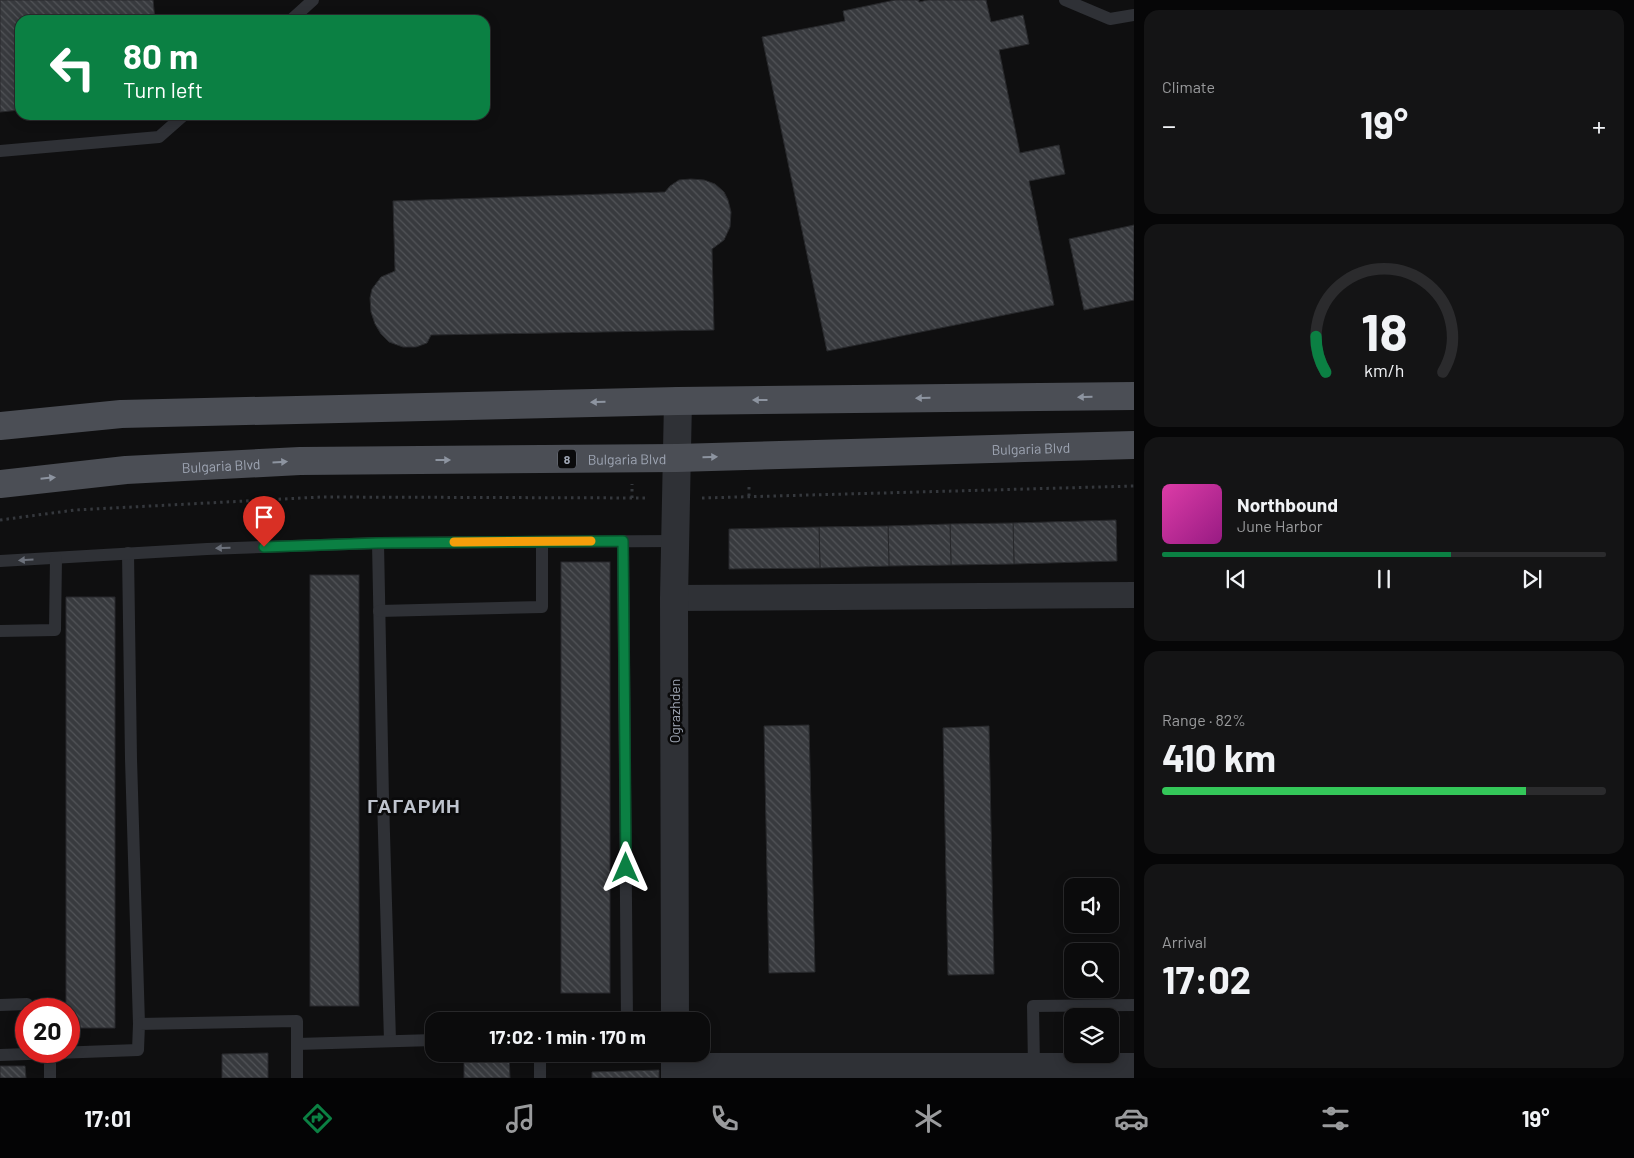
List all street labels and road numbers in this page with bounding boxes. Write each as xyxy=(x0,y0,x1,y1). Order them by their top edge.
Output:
street label: Bulgaria Blvd xyxy=(991,438,1070,458)
road number: 8 xyxy=(558,449,576,468)
street label: Bulgaria Blvd xyxy=(588,450,666,467)
street label: Bulgaria Blvd xyxy=(181,455,261,476)
street label: Ograzhden xyxy=(666,679,683,743)

